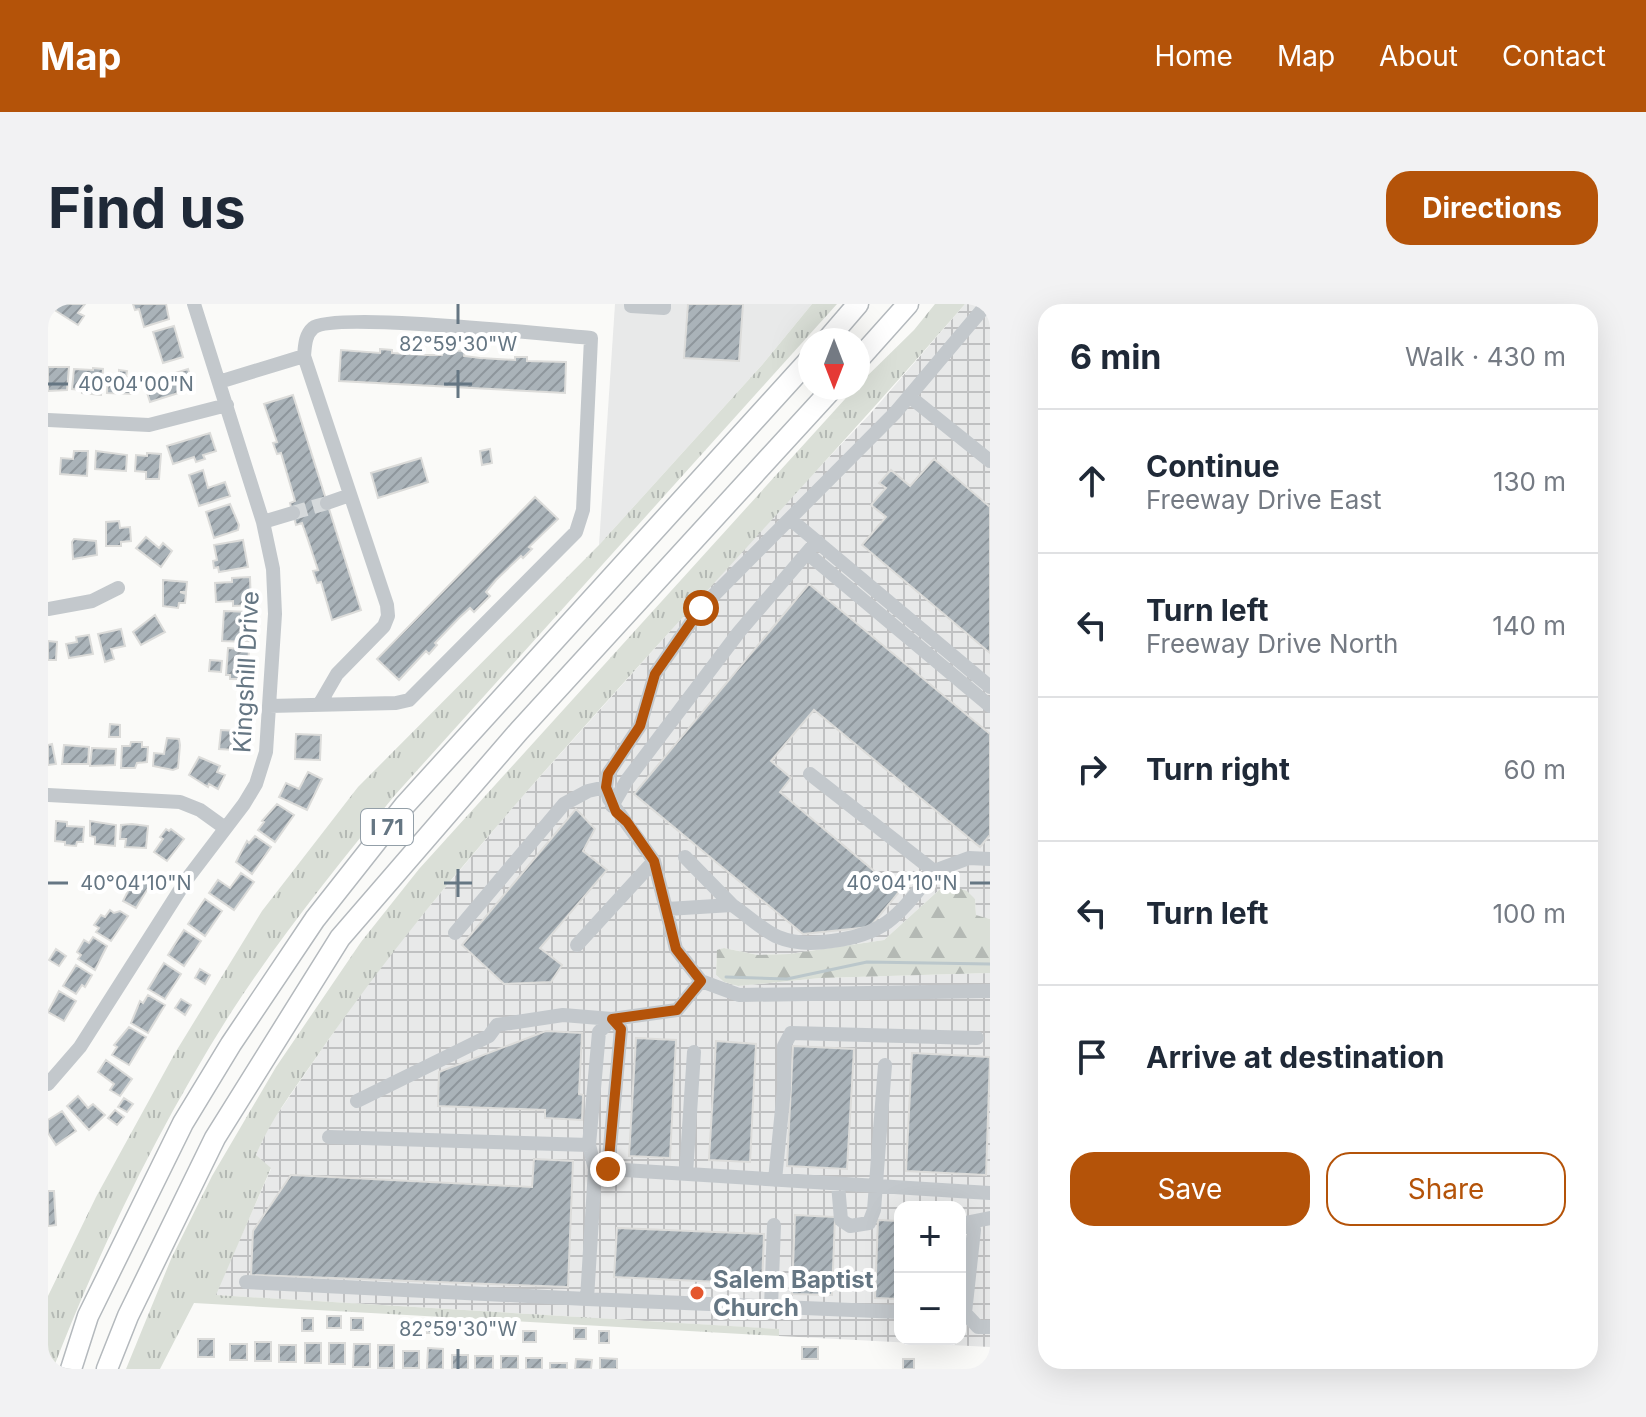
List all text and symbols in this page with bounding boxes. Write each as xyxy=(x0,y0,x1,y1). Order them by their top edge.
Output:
text: Map xyxy=(40,33,121,79)
text: Home xyxy=(1154,39,1233,73)
text: Map xyxy=(1277,39,1335,73)
text: About xyxy=(1379,39,1458,73)
text: Contact xyxy=(1502,39,1606,73)
button: Directions xyxy=(1386,171,1598,245)
text: Find us xyxy=(48,174,246,242)
north arrow xyxy=(798,328,870,400)
text: 82°59'30"W xyxy=(399,332,517,356)
text: 6 min xyxy=(1070,336,1162,377)
text: Walk · 430 m xyxy=(1405,341,1566,372)
text: 40°04'00"N xyxy=(78,372,194,396)
text: Continue xyxy=(1146,448,1280,484)
icon: ahead xyxy=(1070,459,1114,503)
text: 130 m xyxy=(1493,466,1566,497)
text: Freeway Drive East xyxy=(1146,484,1382,515)
street label: Kingshill Drive xyxy=(227,590,265,754)
route start xyxy=(683,590,719,626)
text: Turn left xyxy=(1146,592,1268,628)
icon: left xyxy=(1070,603,1114,647)
text: 140 m xyxy=(1492,610,1566,641)
text: Freeway Drive North xyxy=(1146,628,1398,659)
icon: right xyxy=(1070,747,1114,791)
text: Turn right xyxy=(1146,751,1290,787)
text: 60 m xyxy=(1503,754,1566,785)
road number: I 71 xyxy=(361,809,413,845)
text: 40°04'10"N xyxy=(80,871,192,895)
text: 40°04'10"N xyxy=(846,871,958,895)
icon: left xyxy=(1070,891,1114,935)
text: Turn left xyxy=(1146,895,1268,931)
text: 100 m xyxy=(1493,898,1566,929)
icon: arrive xyxy=(1070,1035,1114,1079)
text: Arrive at destination xyxy=(1146,1039,1444,1075)
route end xyxy=(590,1151,626,1187)
button: Save xyxy=(1070,1152,1310,1226)
button: Share xyxy=(1326,1152,1566,1226)
map controls xyxy=(894,1201,966,1345)
button: + xyxy=(894,1201,966,1273)
place label: Salem Baptist Church xyxy=(713,1265,874,1322)
button: − xyxy=(894,1273,966,1345)
marker: Salem Baptist Church xyxy=(688,1284,706,1302)
text: 82°59'30"W xyxy=(399,1317,517,1341)

